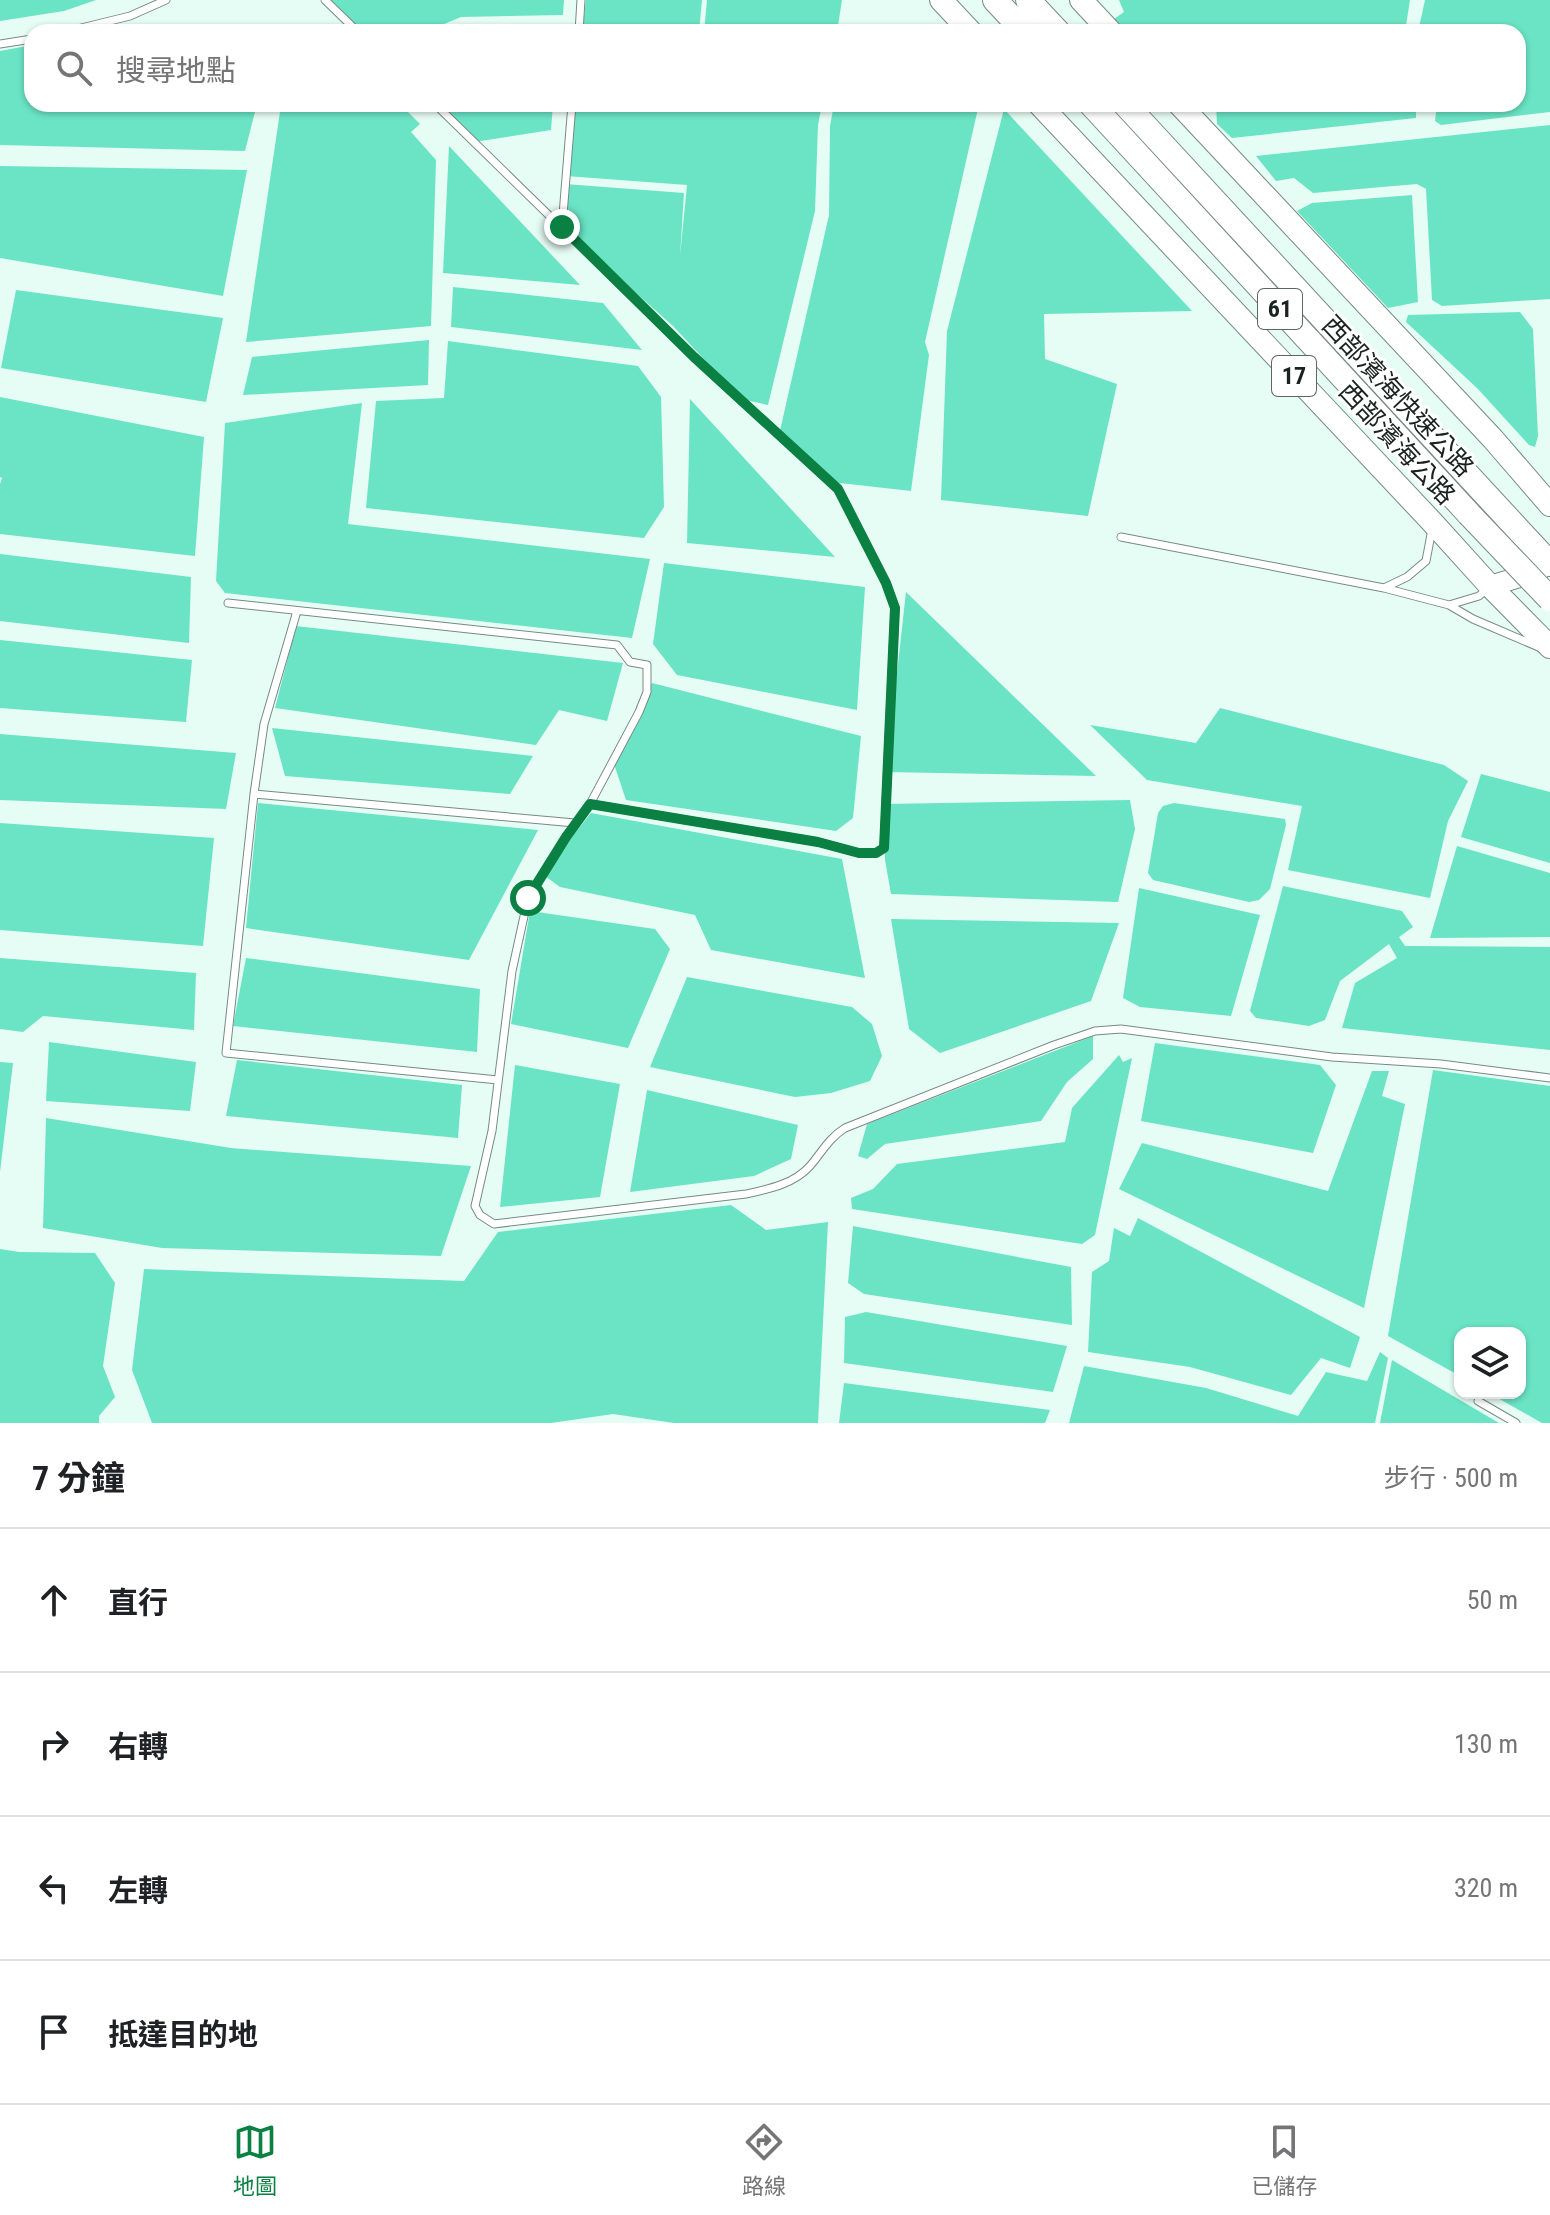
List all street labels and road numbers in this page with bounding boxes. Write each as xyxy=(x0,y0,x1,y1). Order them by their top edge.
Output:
road number: 61 xyxy=(1258,289,1302,329)
street label: 西部濱海快速公路 xyxy=(1316,310,1480,482)
road number: 17 xyxy=(1272,356,1316,396)
street label: 西部濱海公路 xyxy=(1333,376,1461,510)

